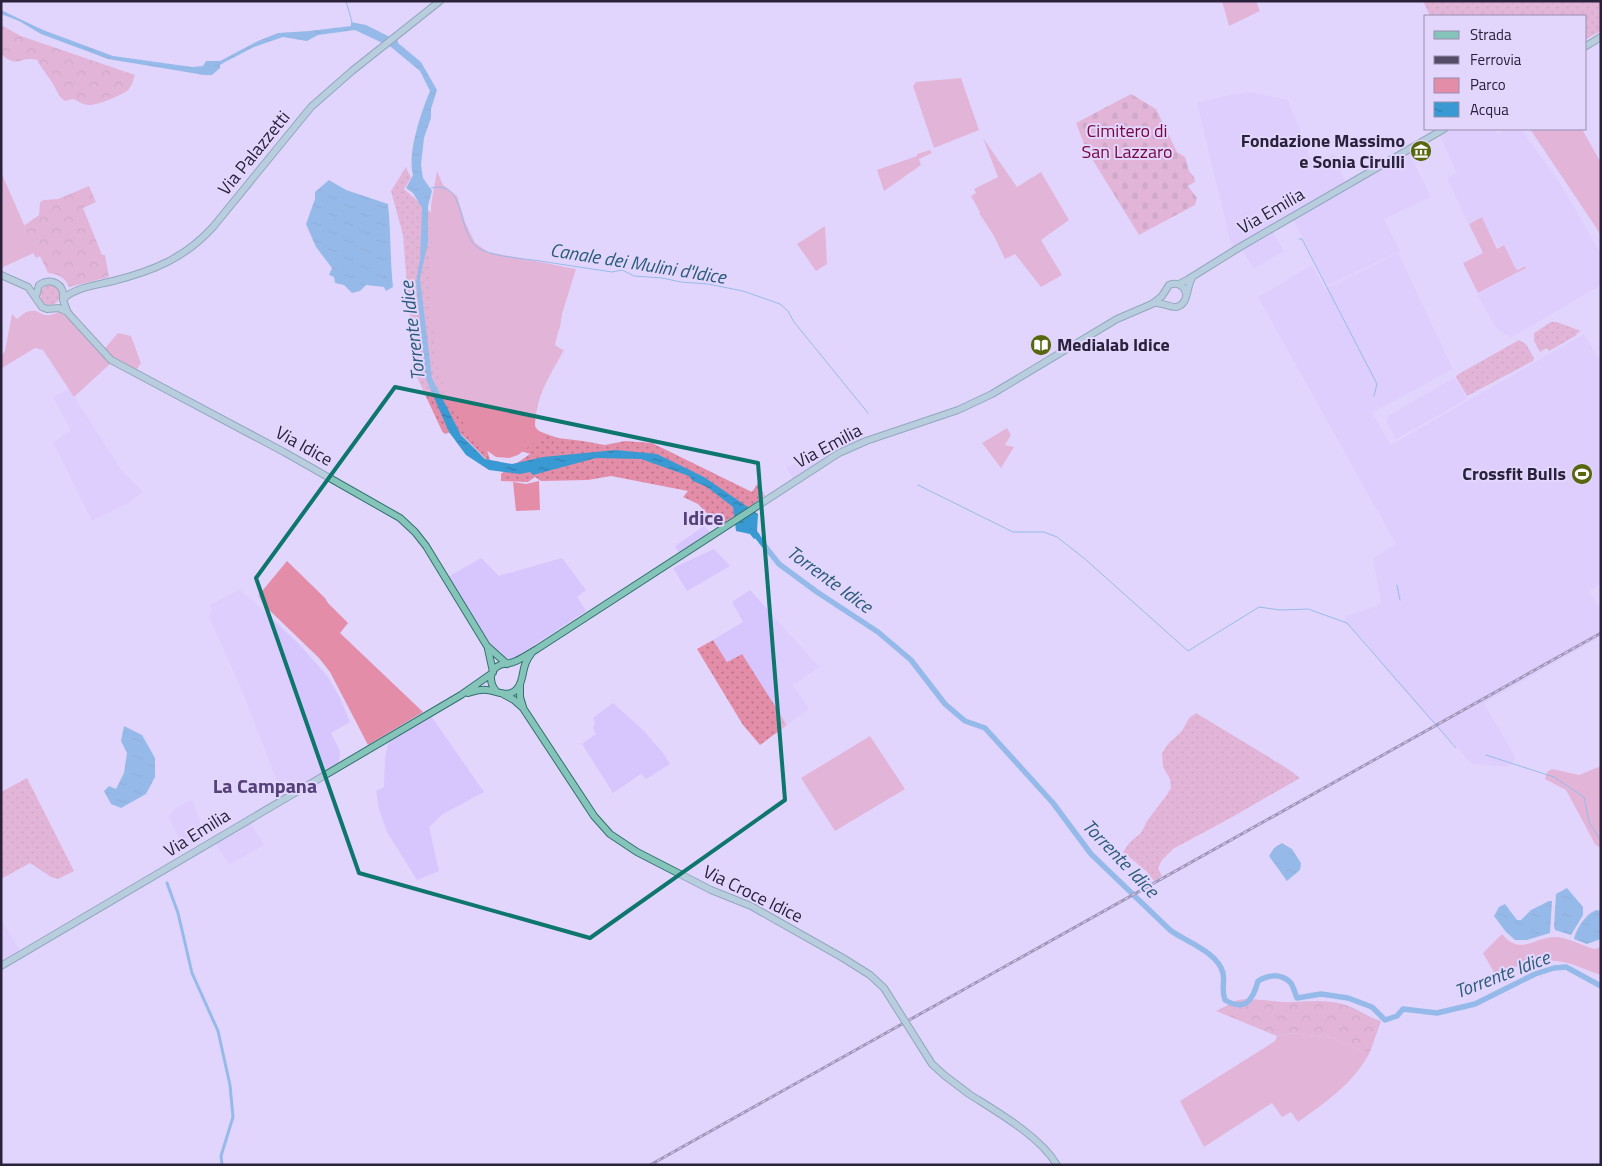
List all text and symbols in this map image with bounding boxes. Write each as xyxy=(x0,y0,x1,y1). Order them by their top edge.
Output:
legend xyxy=(1424,15,1587,130)
text: Strada xyxy=(1470,23,1512,46)
text: Ferrovia xyxy=(1470,48,1522,71)
text: Parco xyxy=(1470,73,1506,96)
text: Acqua xyxy=(1470,98,1509,121)
street label: Via Palazzetti xyxy=(211,105,296,201)
park label: Cimitero di San Lazzaro xyxy=(1082,117,1173,165)
place label: Fondazione Massimo e Sonia Cirulli xyxy=(1241,127,1405,175)
museum icon: Fondazione Massimo e Sonia Cirulli xyxy=(1409,139,1433,163)
street label: Via Emilia xyxy=(1232,181,1309,241)
water label: Canale dei Mulini d'Idice xyxy=(548,234,729,291)
water label: Torrente Idice xyxy=(391,279,432,382)
place label: Medialab Idice xyxy=(1057,331,1170,358)
library icon: Medialab Idice xyxy=(1029,333,1053,357)
street label: Via Emilia xyxy=(789,416,867,475)
street label: Via Idice xyxy=(271,419,338,472)
place label: Crossfit Bulls xyxy=(1462,460,1566,487)
sports icon: Crossfit Bulls xyxy=(1570,462,1594,486)
district label: Idice xyxy=(683,502,723,533)
water label: Torrente Idice xyxy=(781,538,880,620)
district label: La Campana xyxy=(213,770,317,801)
street label: Via Emilia xyxy=(158,802,235,863)
water label: Torrente Idice xyxy=(1076,812,1167,904)
street label: Via Croce Idice xyxy=(699,858,808,929)
water label: Torrente Idice xyxy=(1450,942,1555,1005)

